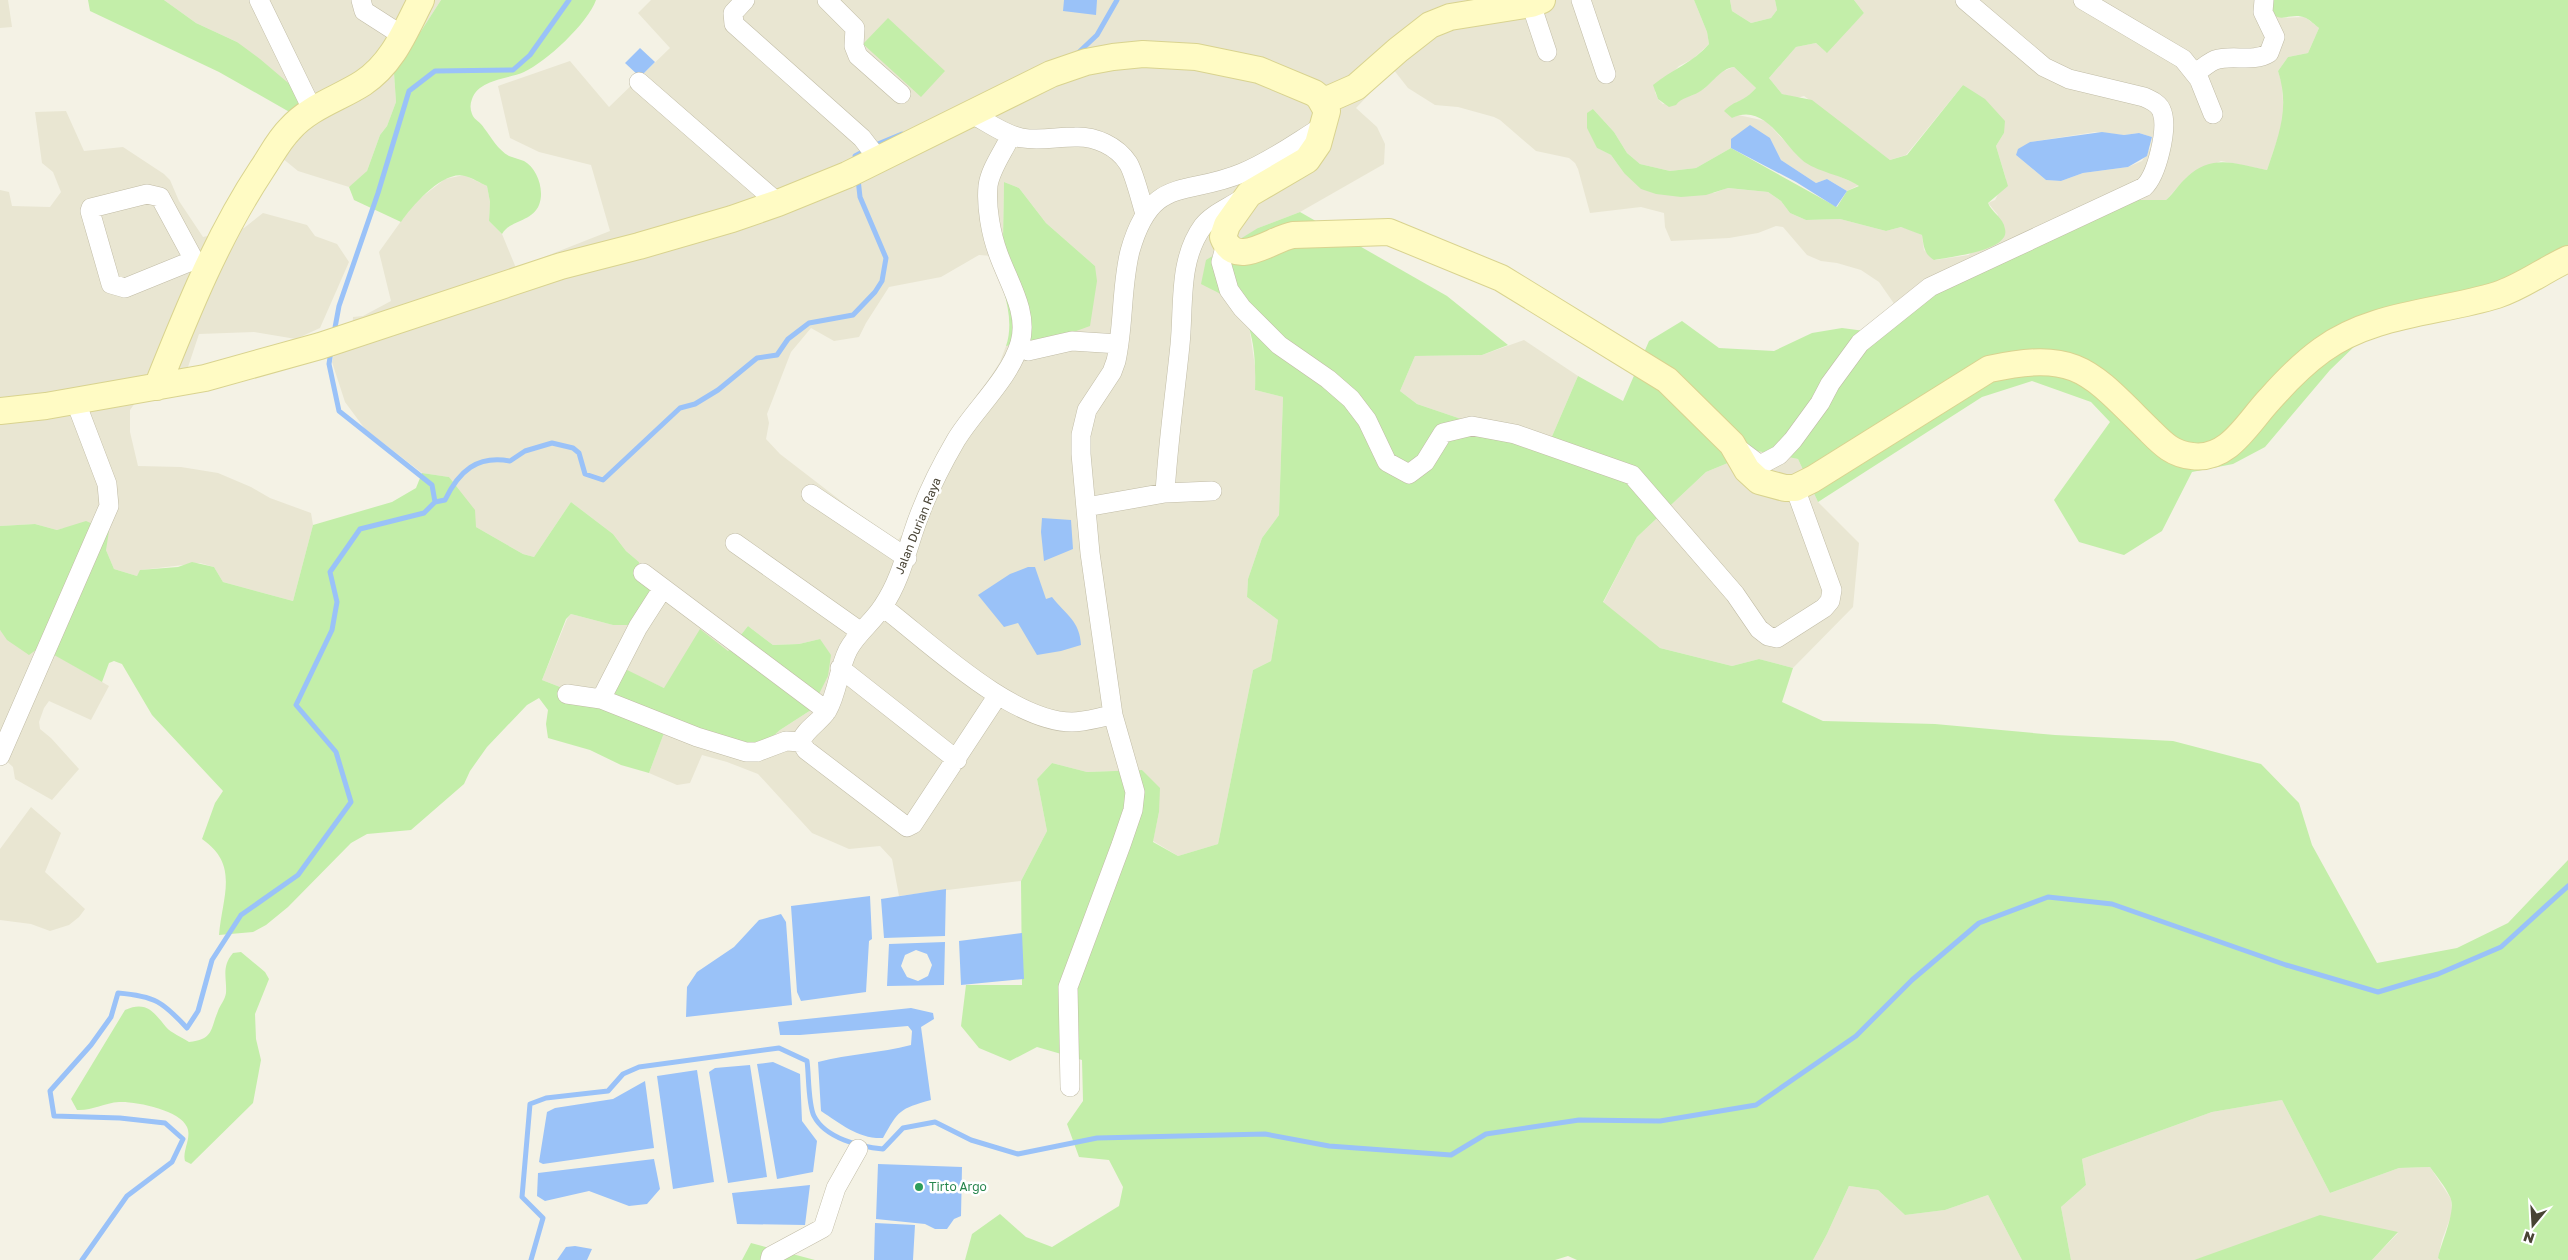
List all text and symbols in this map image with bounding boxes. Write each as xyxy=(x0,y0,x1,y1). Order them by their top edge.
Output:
street label: Jalan Durian Raya xyxy=(891,475,944,576)
place label: Tirto Argo xyxy=(929,1179,987,1194)
marker: Tirto Argo xyxy=(913,1181,925,1193)
north arrow xyxy=(2508,1200,2558,1250)
text: N xyxy=(2521,1228,2537,1248)

